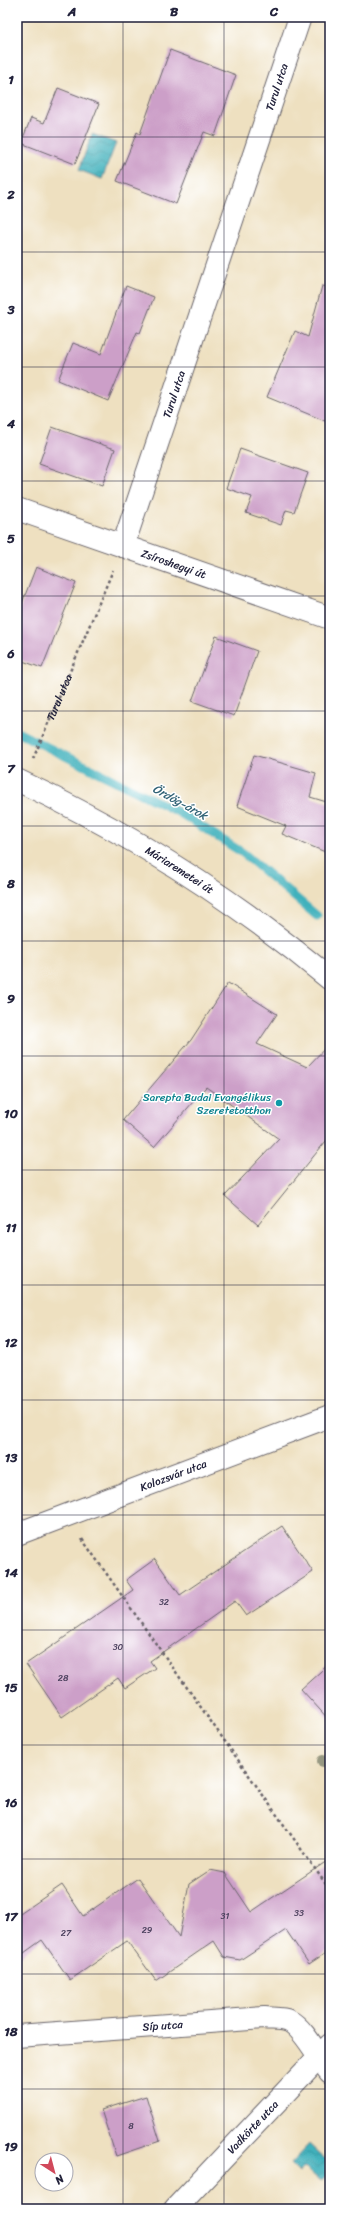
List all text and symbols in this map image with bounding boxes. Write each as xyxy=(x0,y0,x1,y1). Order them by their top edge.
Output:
text: A xyxy=(67,0,76,23)
text: B xyxy=(170,0,179,23)
text: C xyxy=(269,0,279,23)
street label: Turul utca xyxy=(260,61,294,113)
text: 1 xyxy=(8,68,14,91)
text: 2 xyxy=(6,183,15,206)
text: 3 xyxy=(6,298,15,321)
street label: Turul utca xyxy=(157,368,191,421)
text: 4 xyxy=(6,412,16,435)
text: 5 xyxy=(7,527,15,550)
street label: Zsíroshegyi út xyxy=(138,544,209,584)
text: 6 xyxy=(6,642,15,665)
street label: Turul utca xyxy=(41,671,78,724)
text: 7 xyxy=(7,757,16,780)
water label: Ördög-árok xyxy=(148,778,213,827)
street label: Máriaremetei út xyxy=(141,841,218,899)
text: 8 xyxy=(6,872,15,895)
text: 9 xyxy=(7,987,15,1010)
place label: Sarepta Budai Evangélikus Szeretetotthon xyxy=(143,1088,272,1120)
marker: Sarepta Budai Evangélikus Szeretetotthon xyxy=(274,1098,284,1108)
text: 10 xyxy=(4,1102,18,1125)
text: 11 xyxy=(5,1216,17,1239)
text: 12 xyxy=(4,1331,18,1354)
text: 13 xyxy=(5,1446,18,1469)
street label: Kolozsvár utca xyxy=(137,1454,210,1497)
text: 14 xyxy=(4,1561,19,1584)
house number: 32 xyxy=(159,1594,169,1610)
house number: 30 xyxy=(113,1639,124,1655)
house number: 28 xyxy=(58,1670,69,1686)
text: 15 xyxy=(4,1676,18,1699)
text: 16 xyxy=(5,1791,18,1814)
text: 17 xyxy=(4,1905,19,1928)
house number: 33 xyxy=(294,1905,304,1921)
house number: 31 xyxy=(221,1908,230,1924)
house number: 29 xyxy=(142,1922,153,1938)
house number: 27 xyxy=(61,1925,72,1941)
street label: Síp utca xyxy=(142,2015,184,2037)
text: 18 xyxy=(4,2020,18,2043)
street label: Vadkörte utca xyxy=(223,2096,284,2159)
house number: 8 xyxy=(128,2118,134,2134)
text: 19 xyxy=(4,2135,18,2158)
north arrow xyxy=(34,2152,74,2192)
text: N xyxy=(51,2169,69,2190)

